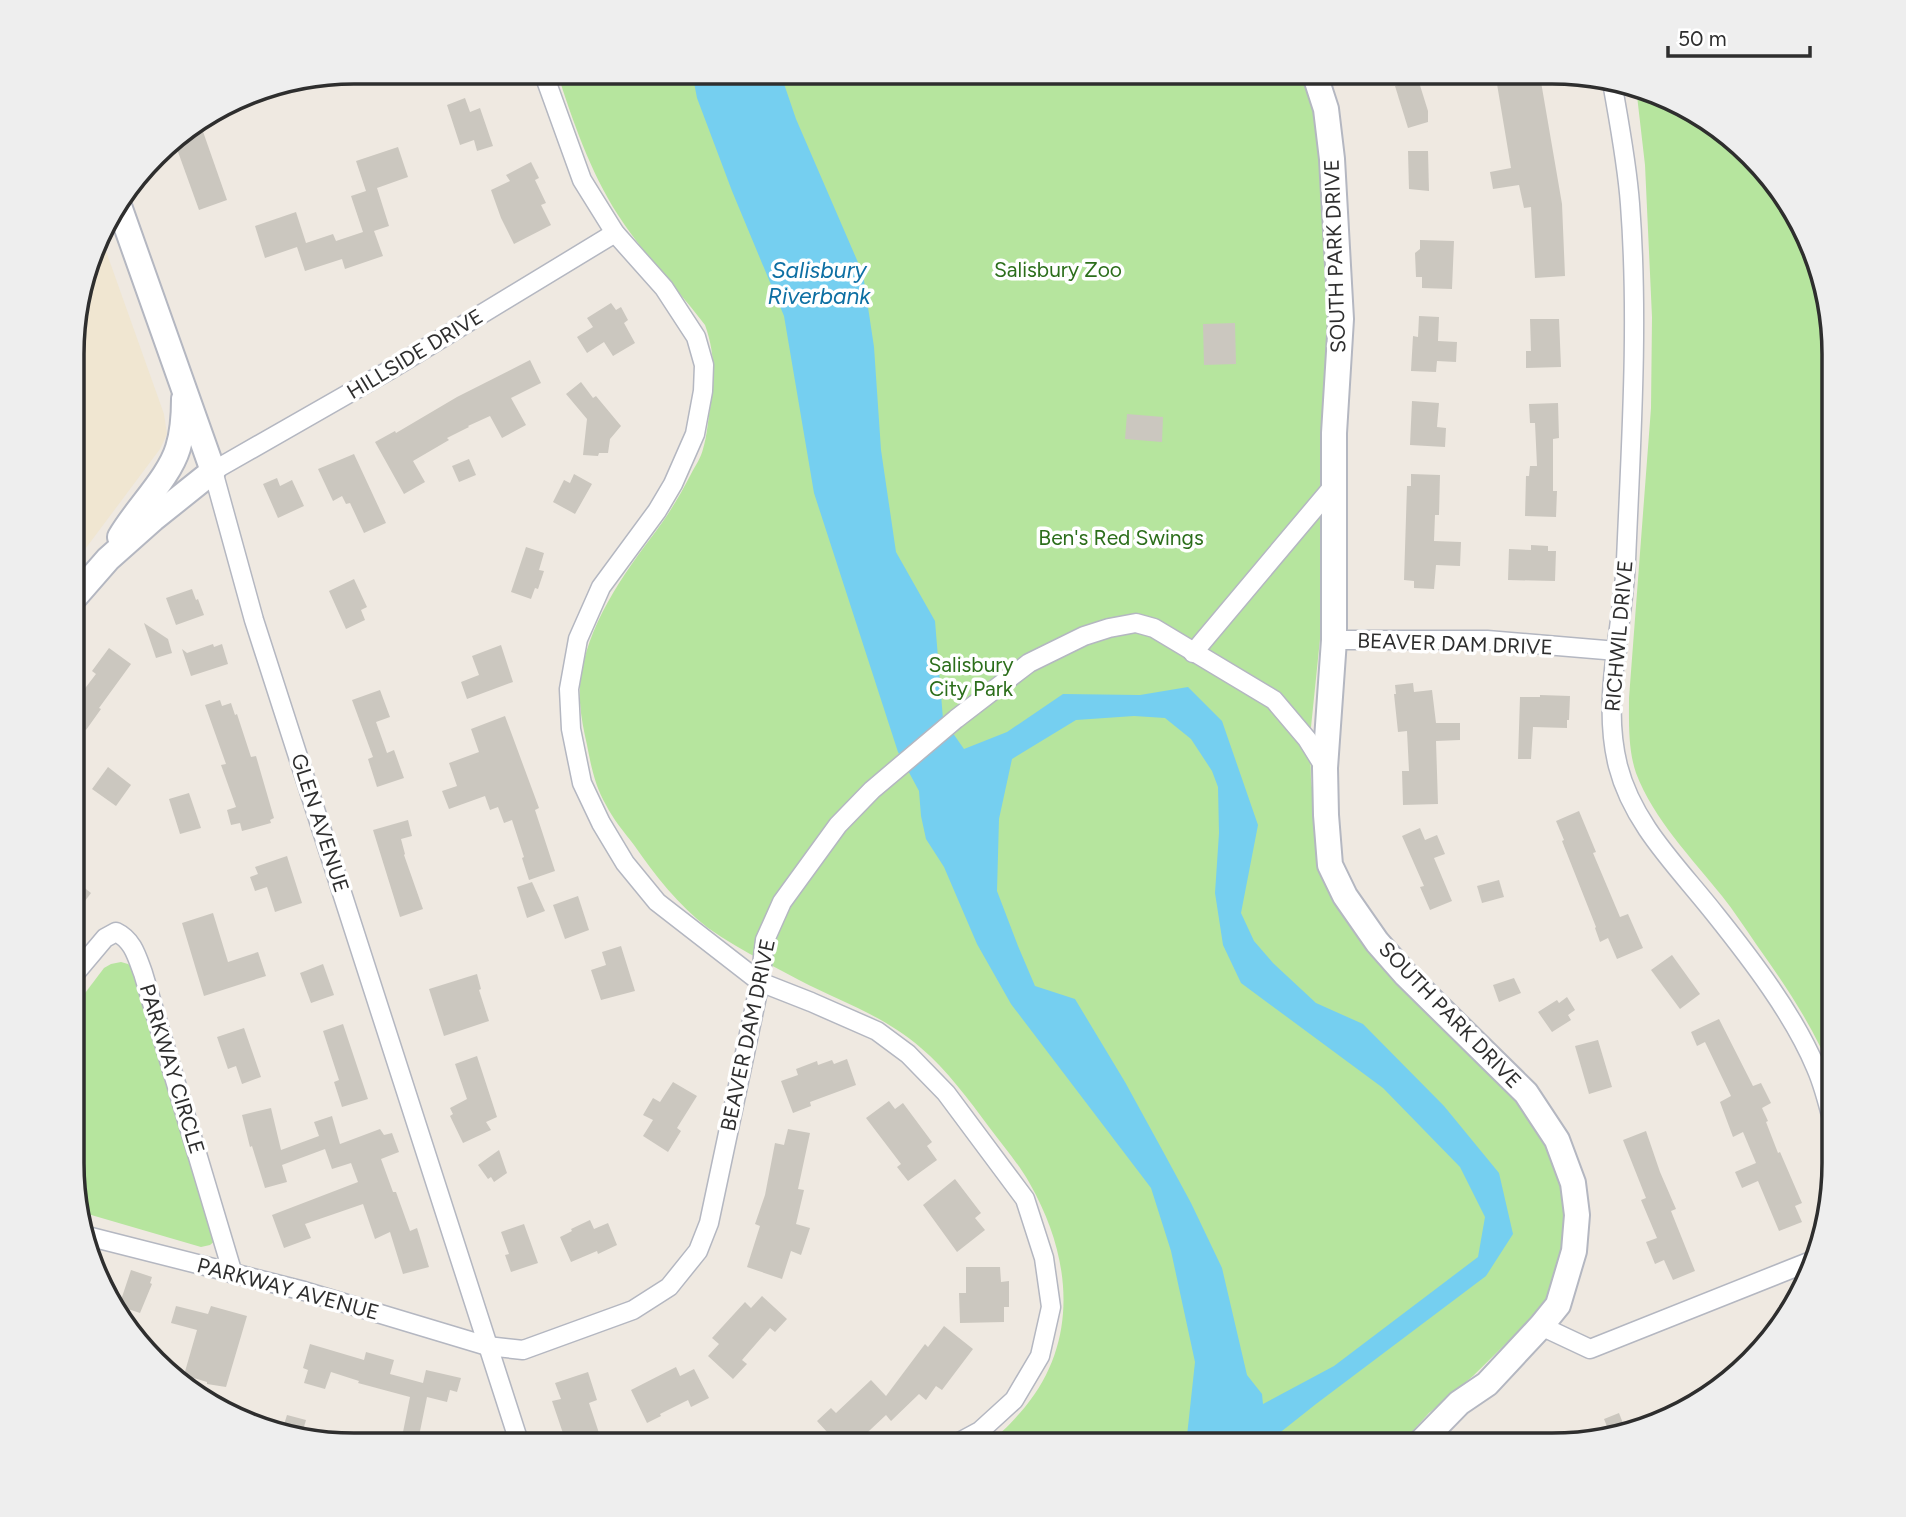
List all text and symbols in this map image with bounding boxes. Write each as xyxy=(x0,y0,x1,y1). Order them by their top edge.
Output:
scale bar xyxy=(1668,14,1810,58)
text: 50 m xyxy=(1678,26,1727,51)
street label: SOUTH PARK DRIVE xyxy=(1319,159,1350,353)
water label: Salisbury Riverbank xyxy=(768,256,871,310)
park label: Salisbury Zoo xyxy=(994,257,1122,282)
street label: HILLSIDE DRIVE xyxy=(342,303,487,404)
park label: Ben's Red Swings xyxy=(1038,525,1204,550)
street label: RICHWIL DRIVE xyxy=(1599,559,1638,713)
street label: BEAVER DAM DRIVE xyxy=(1357,628,1553,659)
park label: Salisbury City Park xyxy=(928,652,1014,701)
street label: GLEN AVENUE xyxy=(286,750,355,895)
street label: SOUTH PARK DRIVE xyxy=(1374,936,1527,1093)
street label: BEAVER DAM DRIVE xyxy=(715,937,780,1133)
street label: PARKWAY CIRCLE xyxy=(135,981,210,1157)
street label: PARKWAY AVENUE xyxy=(194,1252,382,1325)

